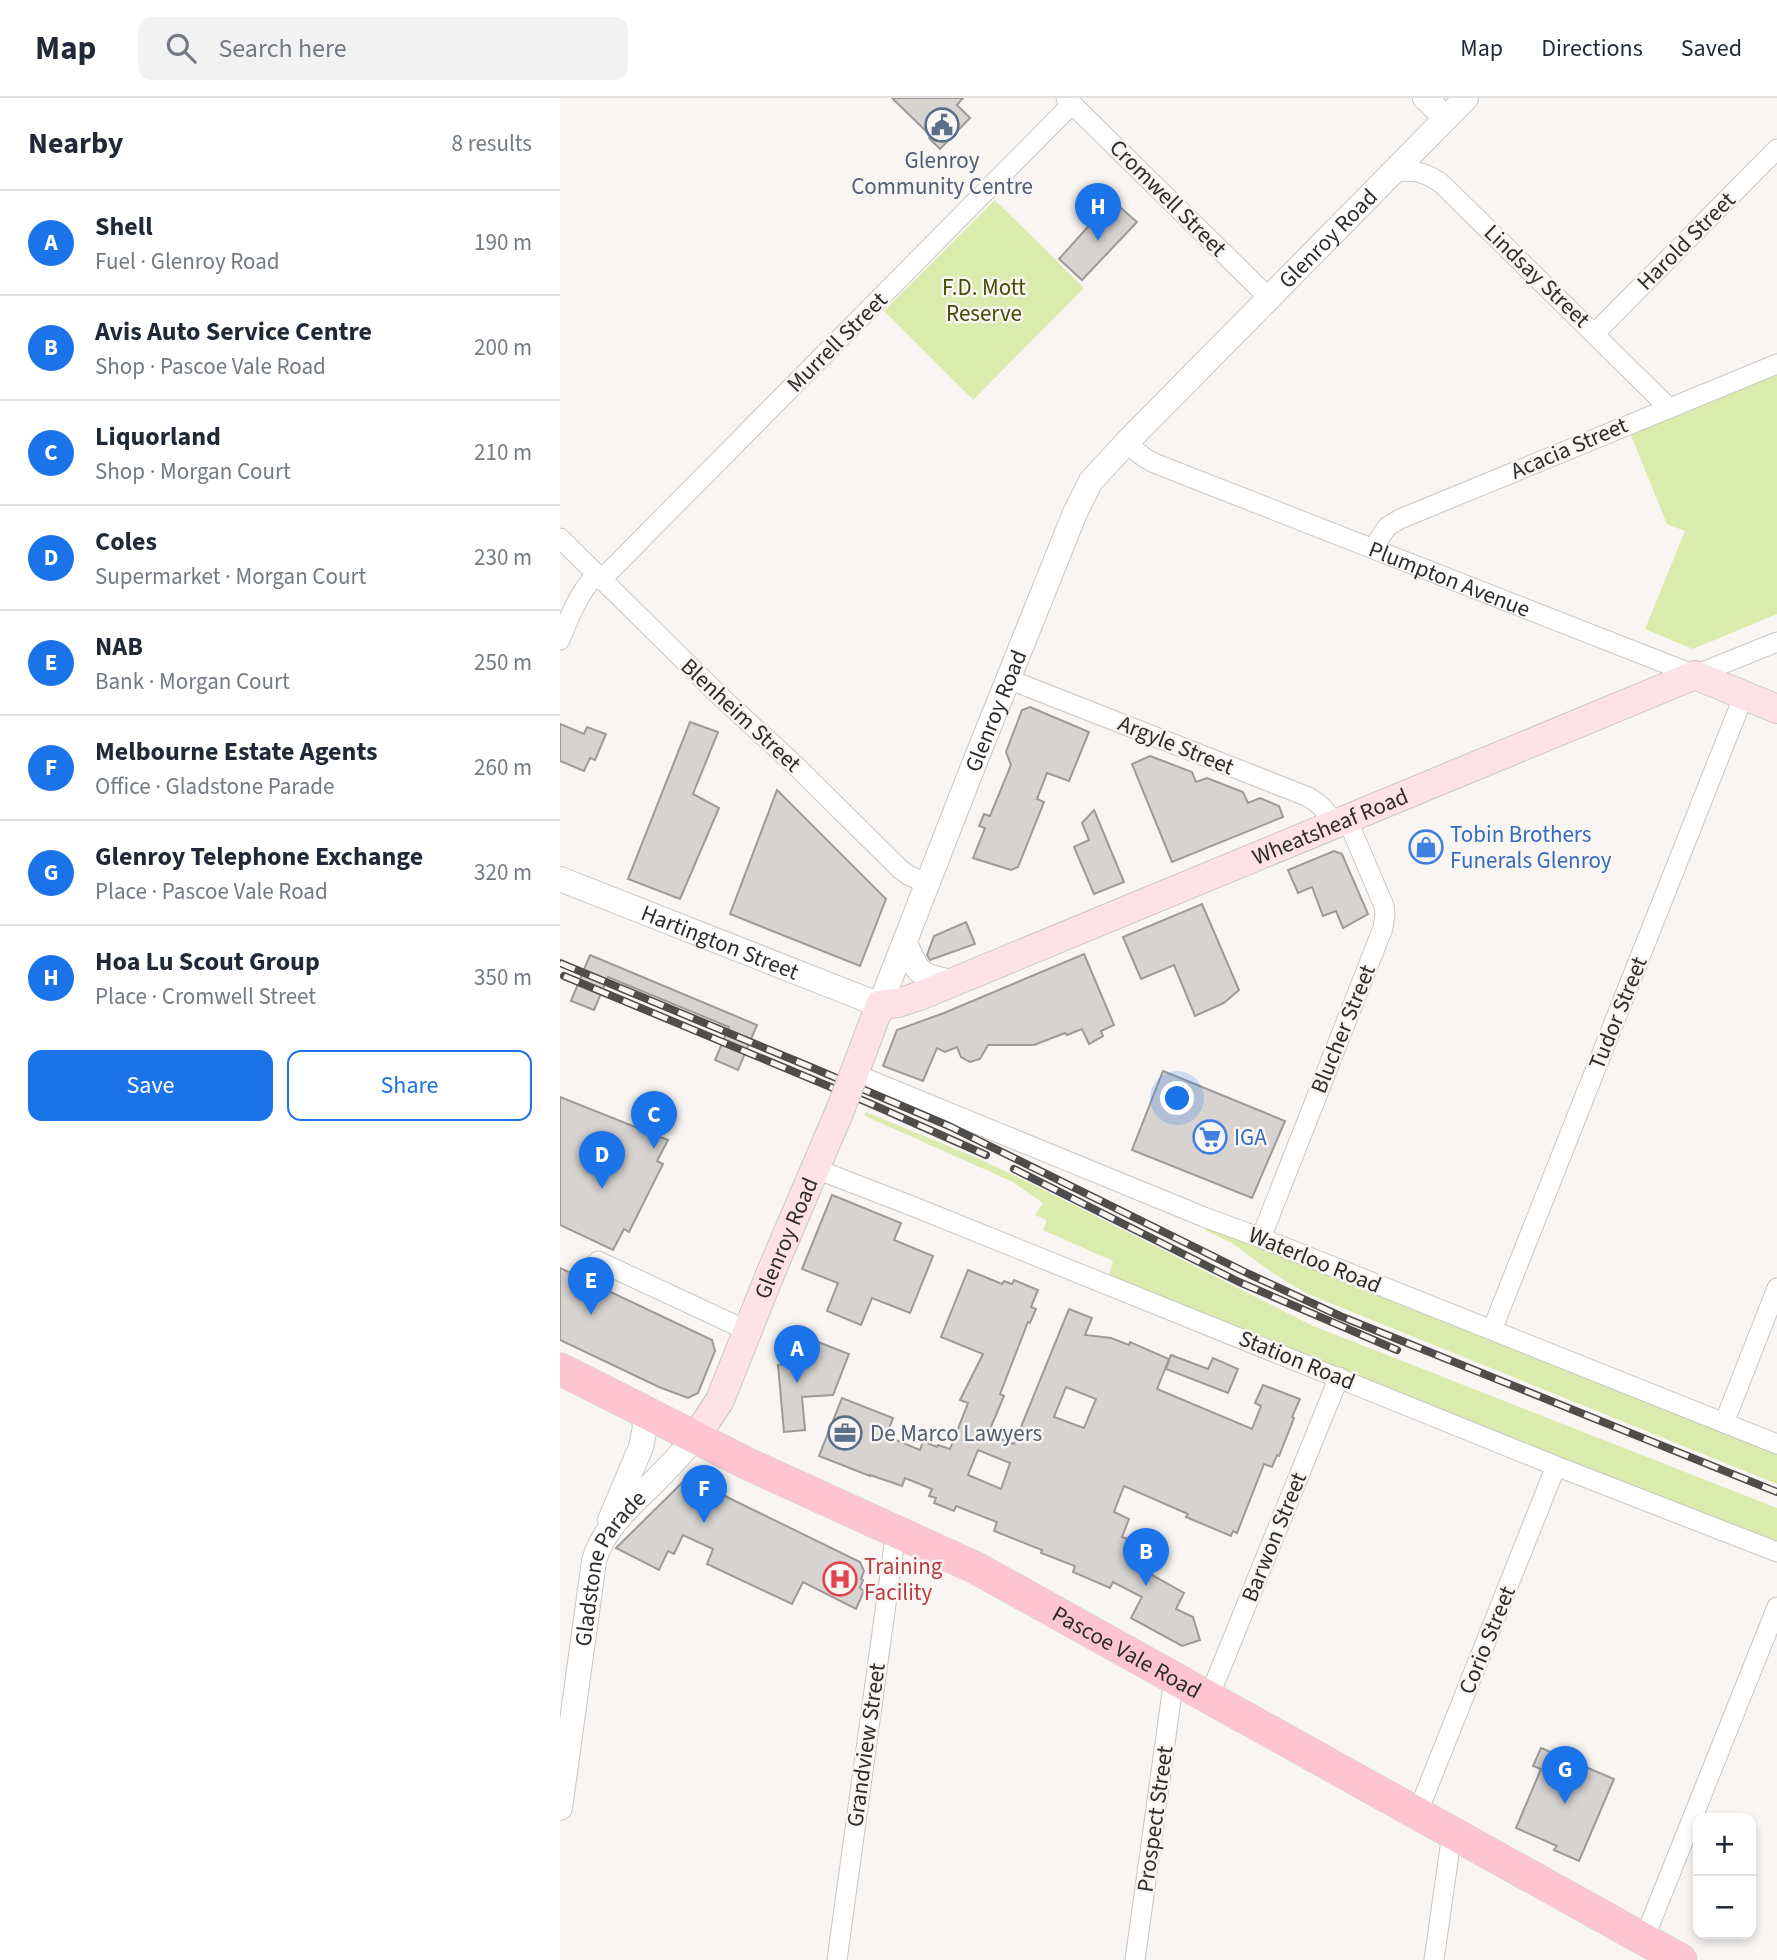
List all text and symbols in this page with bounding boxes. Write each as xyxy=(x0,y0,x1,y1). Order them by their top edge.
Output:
search box xyxy=(138,17,628,80)
text: Map xyxy=(35,25,96,72)
icon: search xyxy=(162,29,200,67)
text: Search here xyxy=(218,30,347,67)
text: Map xyxy=(1460,31,1503,66)
text: Directions xyxy=(1541,31,1643,66)
text: Saved xyxy=(1681,31,1742,66)
public building icon: Glenroy Community Centre xyxy=(923,106,961,144)
text: Nearby xyxy=(28,122,123,165)
text: 8 results xyxy=(452,127,532,160)
street label: Cromwell Street xyxy=(1102,132,1234,264)
place label: Glenroy Community Centre xyxy=(851,144,1033,203)
street label: Glenroy Road xyxy=(1271,181,1385,296)
pin: H xyxy=(1075,183,1121,241)
street label: Harold Street xyxy=(1629,184,1743,298)
text: Shell xyxy=(95,208,153,245)
street label: Lindsay Street xyxy=(1476,217,1598,335)
text: A xyxy=(44,226,58,259)
text: 190 m xyxy=(474,226,532,259)
text: Fuel · Glenroy Road xyxy=(95,245,280,278)
park label: F.D. Mott Reserve xyxy=(942,271,1026,330)
street label: Murrell Street xyxy=(779,284,895,400)
text: Avis Auto Service Centre xyxy=(95,313,372,350)
text: B xyxy=(44,331,58,364)
text: 200 m xyxy=(474,331,532,364)
text: Shop · Pascoe Vale Road xyxy=(95,350,326,383)
street label: Acacia Street xyxy=(1505,408,1633,487)
text: Liquorland xyxy=(95,418,221,455)
text: C xyxy=(44,436,58,469)
text: 210 m xyxy=(474,436,532,469)
text: Shop · Morgan Court xyxy=(95,455,291,488)
text: Coles xyxy=(95,523,157,560)
street label: Plumpton Avenue xyxy=(1364,532,1535,625)
text: D xyxy=(44,541,58,574)
text: 230 m xyxy=(474,541,532,574)
text: Supermarket · Morgan Court xyxy=(95,560,366,593)
text: NAB xyxy=(95,628,143,665)
street label: Glenroy Road xyxy=(956,645,1035,777)
text: E xyxy=(45,646,57,679)
text: 250 m xyxy=(474,646,532,679)
street label: Blenheim Street xyxy=(673,650,809,780)
text: Bank · Morgan Court xyxy=(95,665,290,698)
street label: Argyle Street xyxy=(1113,707,1239,783)
text: Melbourne Estate Agents xyxy=(95,733,378,770)
text: F xyxy=(45,751,57,784)
text: 260 m xyxy=(474,751,532,784)
text: Office · Gladstone Parade xyxy=(95,770,334,803)
street label: Wheatsheaf Road xyxy=(1247,779,1413,873)
place label: Tobin Brothers Funerals Glenroy xyxy=(1450,818,1612,877)
shop icon: Tobin Brothers Funerals Glenroy xyxy=(1407,828,1445,866)
text: Glenroy Telephone Exchange xyxy=(95,838,423,875)
text: G xyxy=(44,856,58,889)
text: 320 m xyxy=(474,856,532,889)
text: Place · Pascoe Vale Road xyxy=(95,875,328,908)
street label: Hartington Street xyxy=(636,896,804,988)
text: Hoa Lu Scout Group xyxy=(95,943,320,980)
street label: Tudor Street xyxy=(1580,951,1656,1074)
street label: Blucher Street xyxy=(1302,959,1384,1098)
text: H xyxy=(43,961,59,994)
text: 350 m xyxy=(474,961,532,994)
text: Place · Cromwell Street xyxy=(95,980,316,1013)
button: Save xyxy=(28,1050,273,1121)
button: Share xyxy=(287,1050,532,1121)
your location xyxy=(1160,1081,1194,1115)
pin: C xyxy=(631,1091,677,1149)
supermarket icon: IGA xyxy=(1191,1118,1229,1156)
place label: IGA xyxy=(1234,1121,1267,1154)
pin: D xyxy=(579,1131,625,1189)
street label: Glenroy Road xyxy=(746,1172,826,1304)
street label: Waterloo Road xyxy=(1244,1218,1386,1302)
pin: E xyxy=(568,1257,614,1315)
street label: Station Road xyxy=(1234,1322,1360,1398)
pin: A xyxy=(774,1325,820,1383)
office icon: De Marco Lawyers xyxy=(826,1414,864,1452)
place label: De Marco Lawyers xyxy=(870,1417,1042,1450)
pin: F xyxy=(681,1465,727,1523)
street label: Barwon Street xyxy=(1233,1467,1315,1607)
street label: Gladstone Parade xyxy=(566,1482,653,1648)
pin: B xyxy=(1123,1528,1169,1586)
place label: Training Facility xyxy=(864,1550,943,1609)
hospital icon: Training Facility xyxy=(821,1560,859,1598)
street label: Corio Street xyxy=(1450,1581,1524,1699)
street label: Pascoe Vale Road xyxy=(1046,1597,1208,1707)
street label: Grandview Street xyxy=(838,1661,894,1829)
street label: Prospect Street xyxy=(1128,1744,1182,1894)
pin: G xyxy=(1542,1746,1588,1804)
map controls xyxy=(1693,1813,1756,1939)
button: + xyxy=(1693,1813,1756,1876)
button: − xyxy=(1693,1876,1756,1939)

